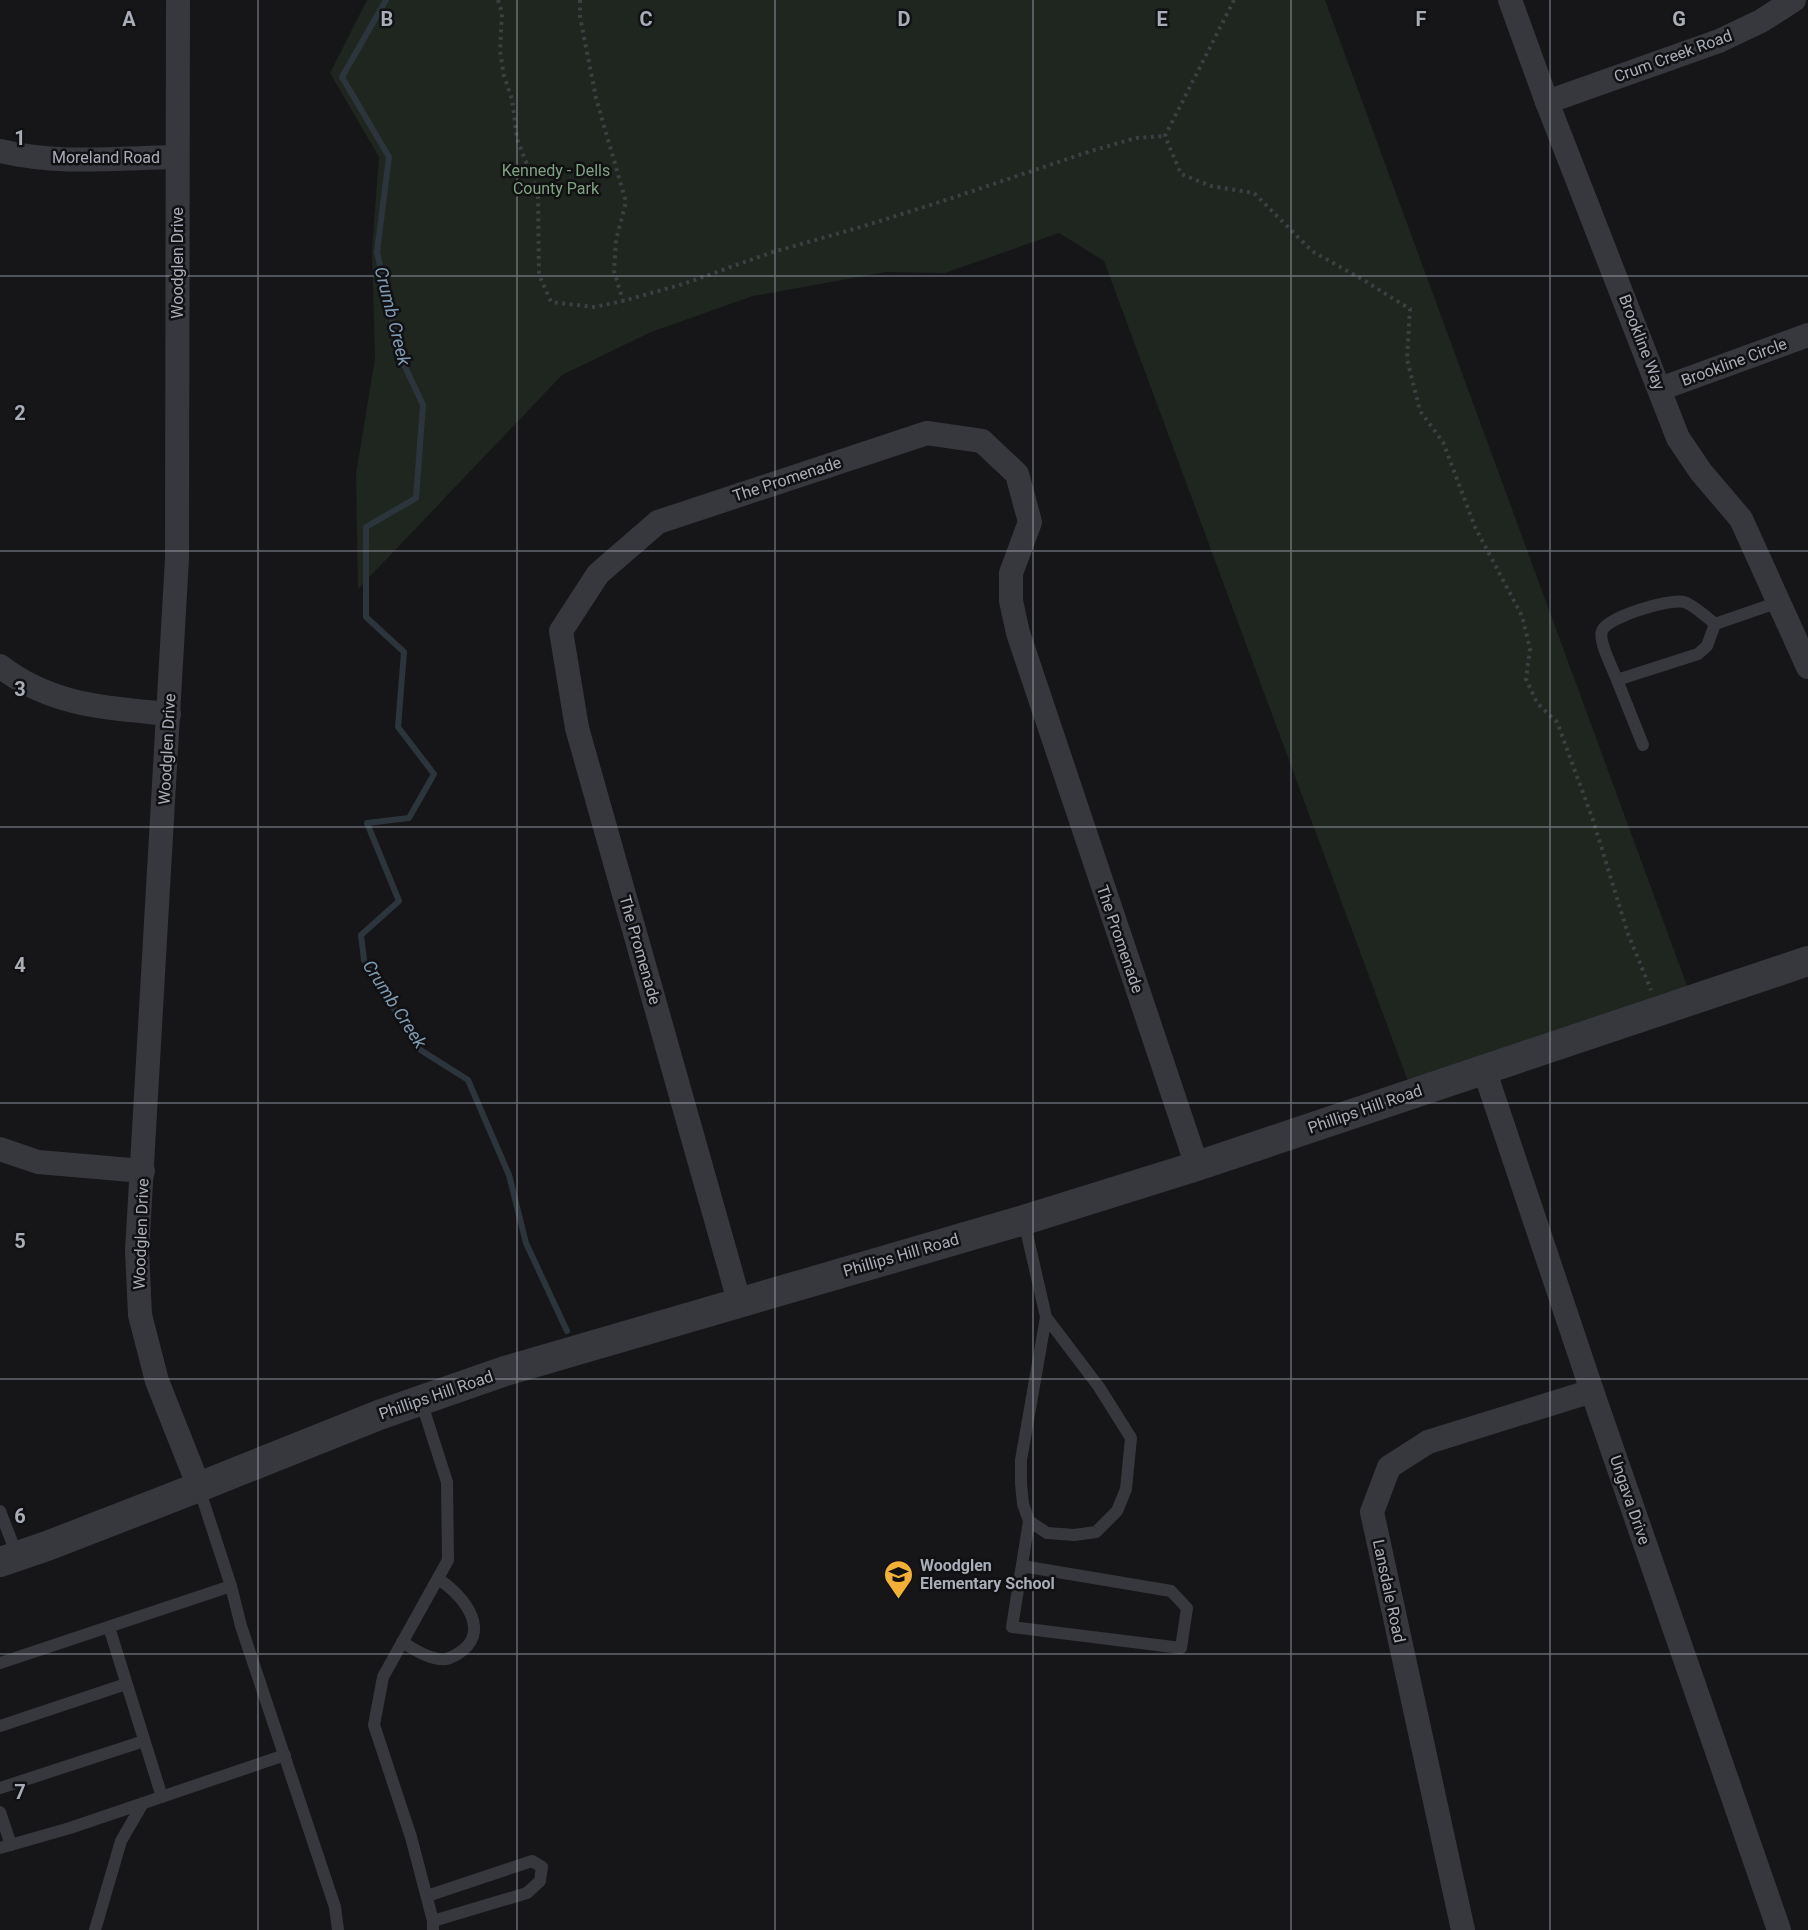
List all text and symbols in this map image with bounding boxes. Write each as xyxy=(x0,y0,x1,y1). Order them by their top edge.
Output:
text: A xyxy=(122,7,136,31)
text: B xyxy=(381,7,393,31)
text: C xyxy=(639,7,653,31)
text: D xyxy=(898,7,911,31)
text: E xyxy=(1156,7,1168,31)
text: F xyxy=(1416,7,1427,31)
text: G xyxy=(1672,7,1686,31)
street label: Crum Creek Road xyxy=(1611,26,1735,86)
text: 1 xyxy=(14,126,26,150)
street label: Moreland Road xyxy=(52,148,160,167)
park label: Kennedy - Dells County Park xyxy=(502,161,610,198)
street label: Woodglen Drive xyxy=(168,207,187,319)
water label: Crumb Creek xyxy=(371,264,416,369)
street label: Brookline Way xyxy=(1615,292,1669,393)
street label: Brookline Circle xyxy=(1679,334,1789,390)
text: 2 xyxy=(14,401,26,425)
street label: The Promenade xyxy=(730,453,844,505)
text: 3 xyxy=(14,677,26,701)
street label: Woodglen Drive xyxy=(155,693,179,805)
street label: The Promenade xyxy=(1093,883,1147,995)
street label: The Promenade xyxy=(615,893,665,1007)
text: 4 xyxy=(14,953,26,977)
water label: Crumb Creek xyxy=(359,956,432,1053)
street label: Phillips Hill Road xyxy=(1305,1081,1425,1137)
street label: Woodglen Drive xyxy=(130,1178,152,1290)
text: 5 xyxy=(14,1229,26,1253)
street label: Phillips Hill Road xyxy=(841,1229,961,1281)
street label: Phillips Hill Road xyxy=(376,1367,496,1423)
street label: Ungava Drive xyxy=(1606,1453,1654,1547)
text: 6 xyxy=(14,1504,26,1528)
street label: Lansdale Road xyxy=(1369,1538,1409,1644)
place label: Woodglen Elementary School xyxy=(920,1556,1055,1593)
school or university icon: Woodglen Elementary School xyxy=(883,1558,915,1600)
text: 7 xyxy=(14,1780,26,1804)

